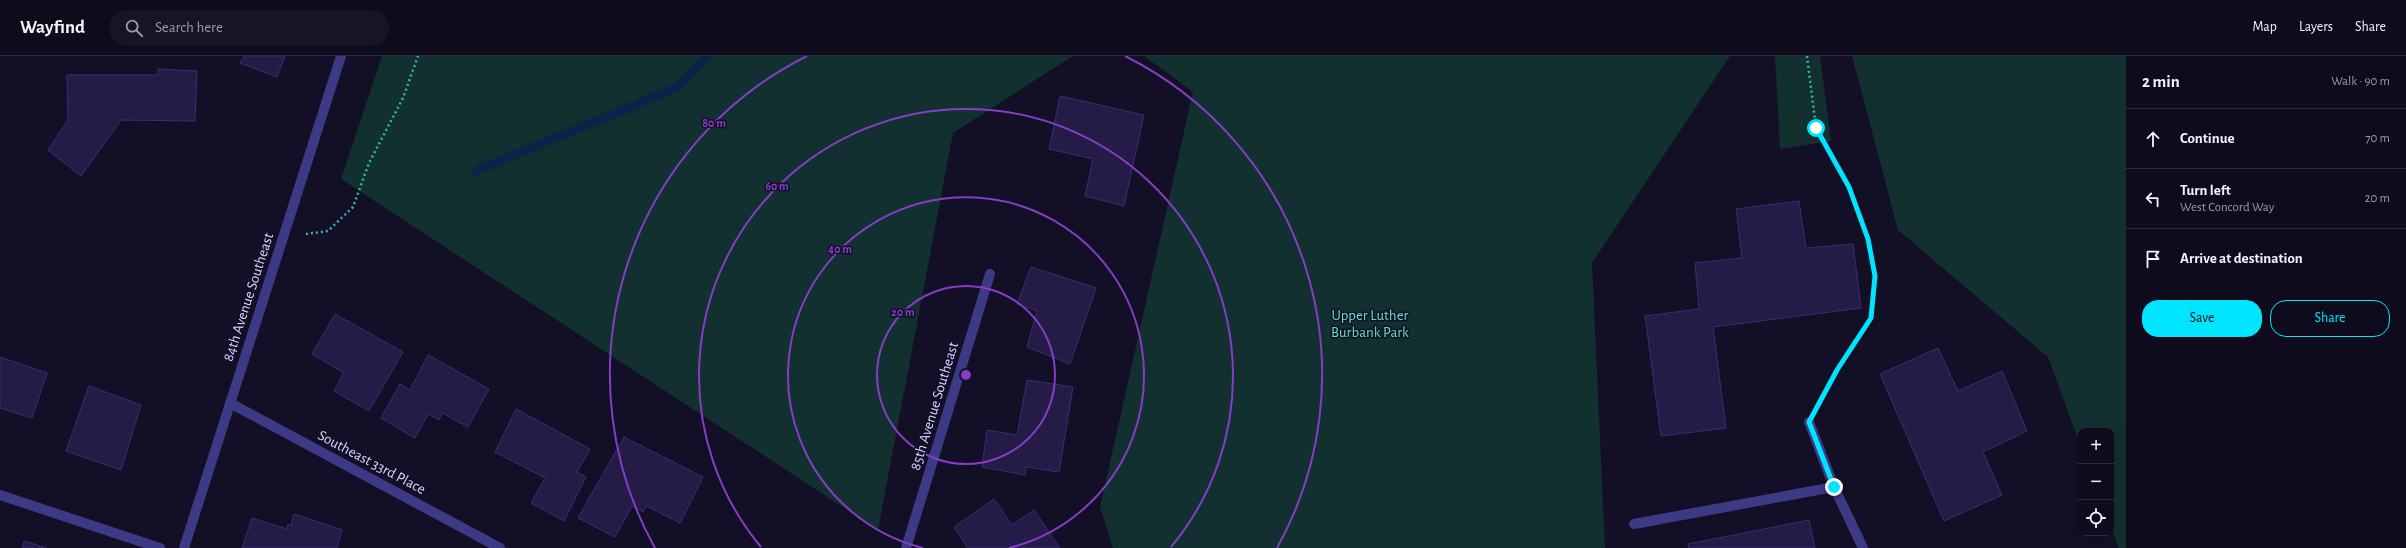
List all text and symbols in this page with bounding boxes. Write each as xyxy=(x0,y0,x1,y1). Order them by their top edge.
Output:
search box xyxy=(109,10,389,46)
icon: search xyxy=(123,17,145,39)
text: Wayfind xyxy=(20,18,85,37)
text: Search here xyxy=(155,20,223,35)
text: Map xyxy=(2252,20,2277,34)
text: Layers xyxy=(2299,20,2333,34)
text: Share xyxy=(2355,20,2386,34)
text: 2 min xyxy=(2142,73,2180,90)
text: Walk · 90 m xyxy=(2331,75,2390,88)
text: 80 m xyxy=(702,117,726,129)
route start xyxy=(1807,119,1825,137)
icon: ahead xyxy=(2142,128,2164,150)
text: Continue xyxy=(2180,131,2235,146)
text: 70 m xyxy=(2365,132,2390,145)
text: 60 m xyxy=(765,180,789,192)
text: Turn left xyxy=(2180,183,2231,198)
icon: left xyxy=(2142,188,2164,210)
text: 20 m xyxy=(2365,192,2390,205)
text: West Concord Way xyxy=(2180,201,2274,214)
street label: 84th Avenue Southeast xyxy=(221,231,276,363)
text: 40 m xyxy=(828,243,852,255)
icon: arrive xyxy=(2142,248,2164,270)
text: Arrive at destination xyxy=(2180,251,2303,266)
button: Save xyxy=(2142,300,2262,337)
button: Share xyxy=(2270,300,2390,337)
text: 20 m xyxy=(891,306,915,318)
park label: Upper Luther Burbank Park xyxy=(1331,308,1409,340)
street label: 85th Avenue Southeast xyxy=(908,340,961,472)
centre of rings xyxy=(959,368,973,382)
street label: Southeast 33rd Place xyxy=(315,428,428,497)
map controls xyxy=(2078,428,2114,536)
button: + xyxy=(2078,428,2114,464)
button: − xyxy=(2078,464,2114,500)
route end xyxy=(1825,478,1843,496)
button: locate xyxy=(2078,500,2114,536)

